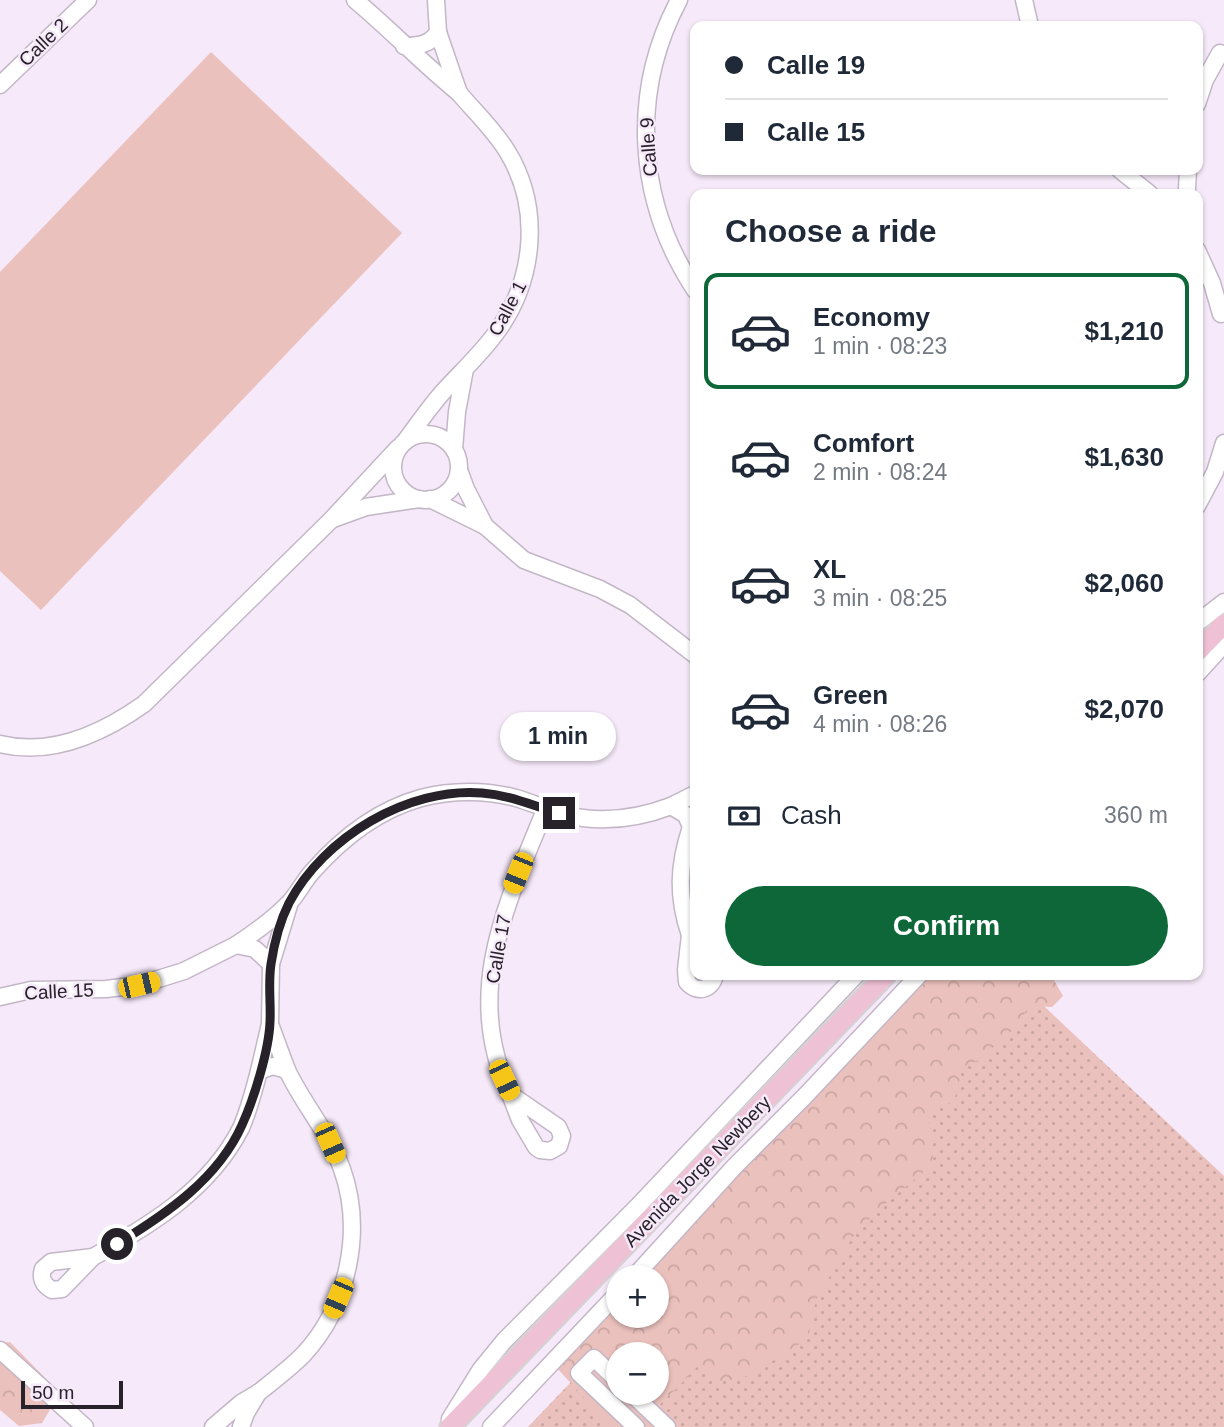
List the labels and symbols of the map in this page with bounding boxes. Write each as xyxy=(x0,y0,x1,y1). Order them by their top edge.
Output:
street label: Calle 2 xyxy=(15,14,72,70)
street label: Calle 9 xyxy=(636,117,661,177)
street label: Calle 1 xyxy=(484,277,531,339)
callout: 1 min xyxy=(501,712,617,760)
route end xyxy=(543,797,575,829)
car xyxy=(501,850,536,896)
street label: Calle 17 xyxy=(482,913,515,985)
car xyxy=(117,970,162,1000)
street label: Calle 15 xyxy=(24,979,94,1004)
car xyxy=(486,1057,523,1103)
street label: Avenida Jorge Newbery xyxy=(620,1091,775,1251)
car xyxy=(312,1120,349,1166)
route start xyxy=(101,1228,133,1260)
car xyxy=(321,1275,356,1321)
scale bar xyxy=(21,1378,122,1410)

